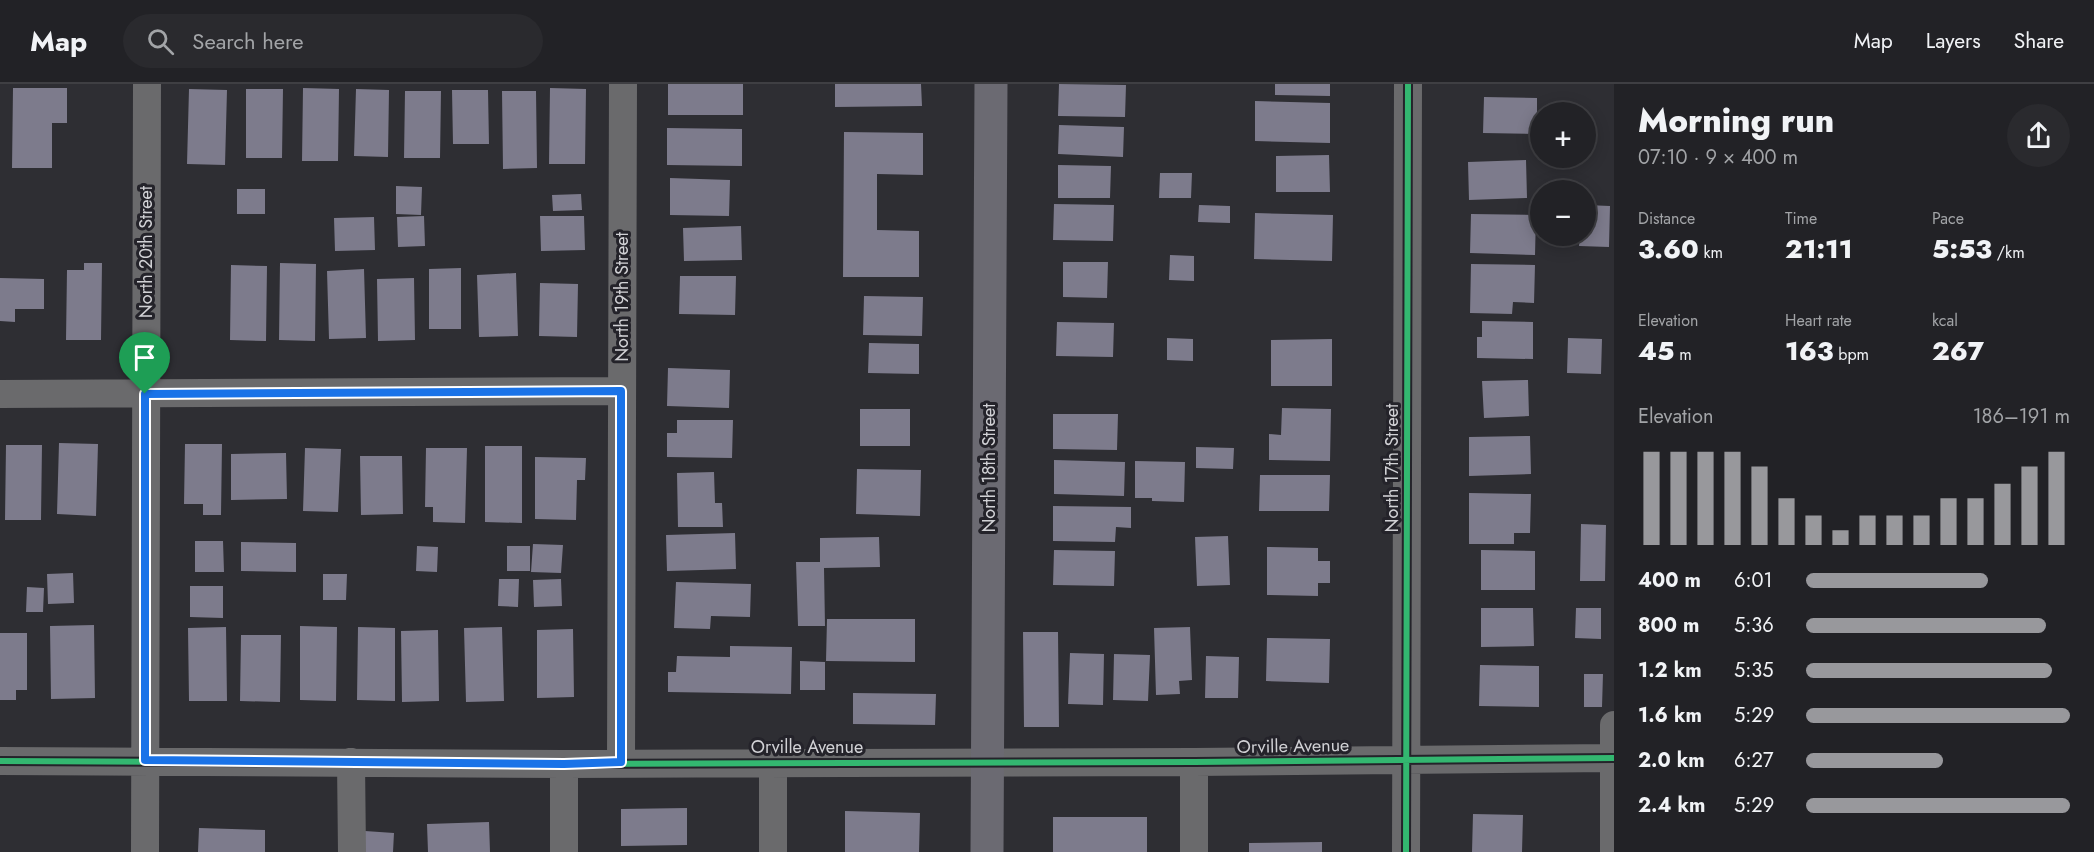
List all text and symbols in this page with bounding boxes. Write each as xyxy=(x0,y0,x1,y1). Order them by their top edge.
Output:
search box xyxy=(123,14,543,68)
text: Map xyxy=(30,21,87,62)
icon: search xyxy=(144,25,177,58)
text: Search here xyxy=(192,25,304,57)
text: Map xyxy=(1854,26,1893,56)
text: Layers xyxy=(1926,26,1981,56)
text: Share xyxy=(2014,26,2064,56)
text: Morning run xyxy=(1638,97,1834,144)
map controls xyxy=(1530,102,1596,246)
button: + xyxy=(1530,102,1596,168)
button: share xyxy=(2007,104,2070,167)
text: 07:10 · 9 × 400 m xyxy=(1638,143,1798,172)
button: − xyxy=(1530,180,1596,246)
street label: North 20th Street xyxy=(133,185,159,318)
text: Distance xyxy=(1638,207,1695,230)
text: Time xyxy=(1785,207,1817,230)
text: Pace xyxy=(1932,207,1964,230)
text: 3.60 xyxy=(1638,230,1699,268)
text: 21:11 xyxy=(1785,230,1852,268)
text: 5:53 xyxy=(1932,230,1992,268)
street label: North 19th Street xyxy=(609,231,635,362)
text: km xyxy=(1699,241,1723,264)
text: /km xyxy=(1992,241,2025,264)
text: Elevation xyxy=(1638,309,1698,332)
text: Heart rate xyxy=(1785,309,1852,332)
text: kcal xyxy=(1932,309,1958,332)
pin xyxy=(119,332,170,394)
text: 45 xyxy=(1638,332,1674,370)
text: 163 xyxy=(1785,332,1834,370)
text: 267 xyxy=(1932,332,1984,370)
icon: arrive xyxy=(128,341,161,374)
text: m xyxy=(1674,343,1692,366)
text: bpm xyxy=(1834,343,1869,366)
text: Elevation xyxy=(1638,402,1713,431)
text: 186–191 m xyxy=(1973,402,2070,431)
street label: North 18th Street xyxy=(976,403,1002,533)
street label: North 17th Street xyxy=(1379,403,1405,532)
text: 400 m xyxy=(1638,566,1701,595)
text: 6:01 xyxy=(1734,566,1773,595)
text: 800 m xyxy=(1638,611,1699,640)
text: 5:36 xyxy=(1734,611,1774,640)
text: 1.2 km xyxy=(1638,656,1702,685)
text: 5:35 xyxy=(1734,656,1773,685)
text: 1.6 km xyxy=(1638,701,1702,730)
text: 5:29 xyxy=(1734,701,1774,730)
street label: Orville Avenue xyxy=(1237,732,1349,760)
street label: Orville Avenue xyxy=(751,734,863,760)
text: 2.0 km xyxy=(1638,746,1705,775)
text: 6:27 xyxy=(1734,746,1773,775)
text: 2.4 km xyxy=(1638,791,1705,820)
text: 5:29 xyxy=(1734,791,1774,820)

